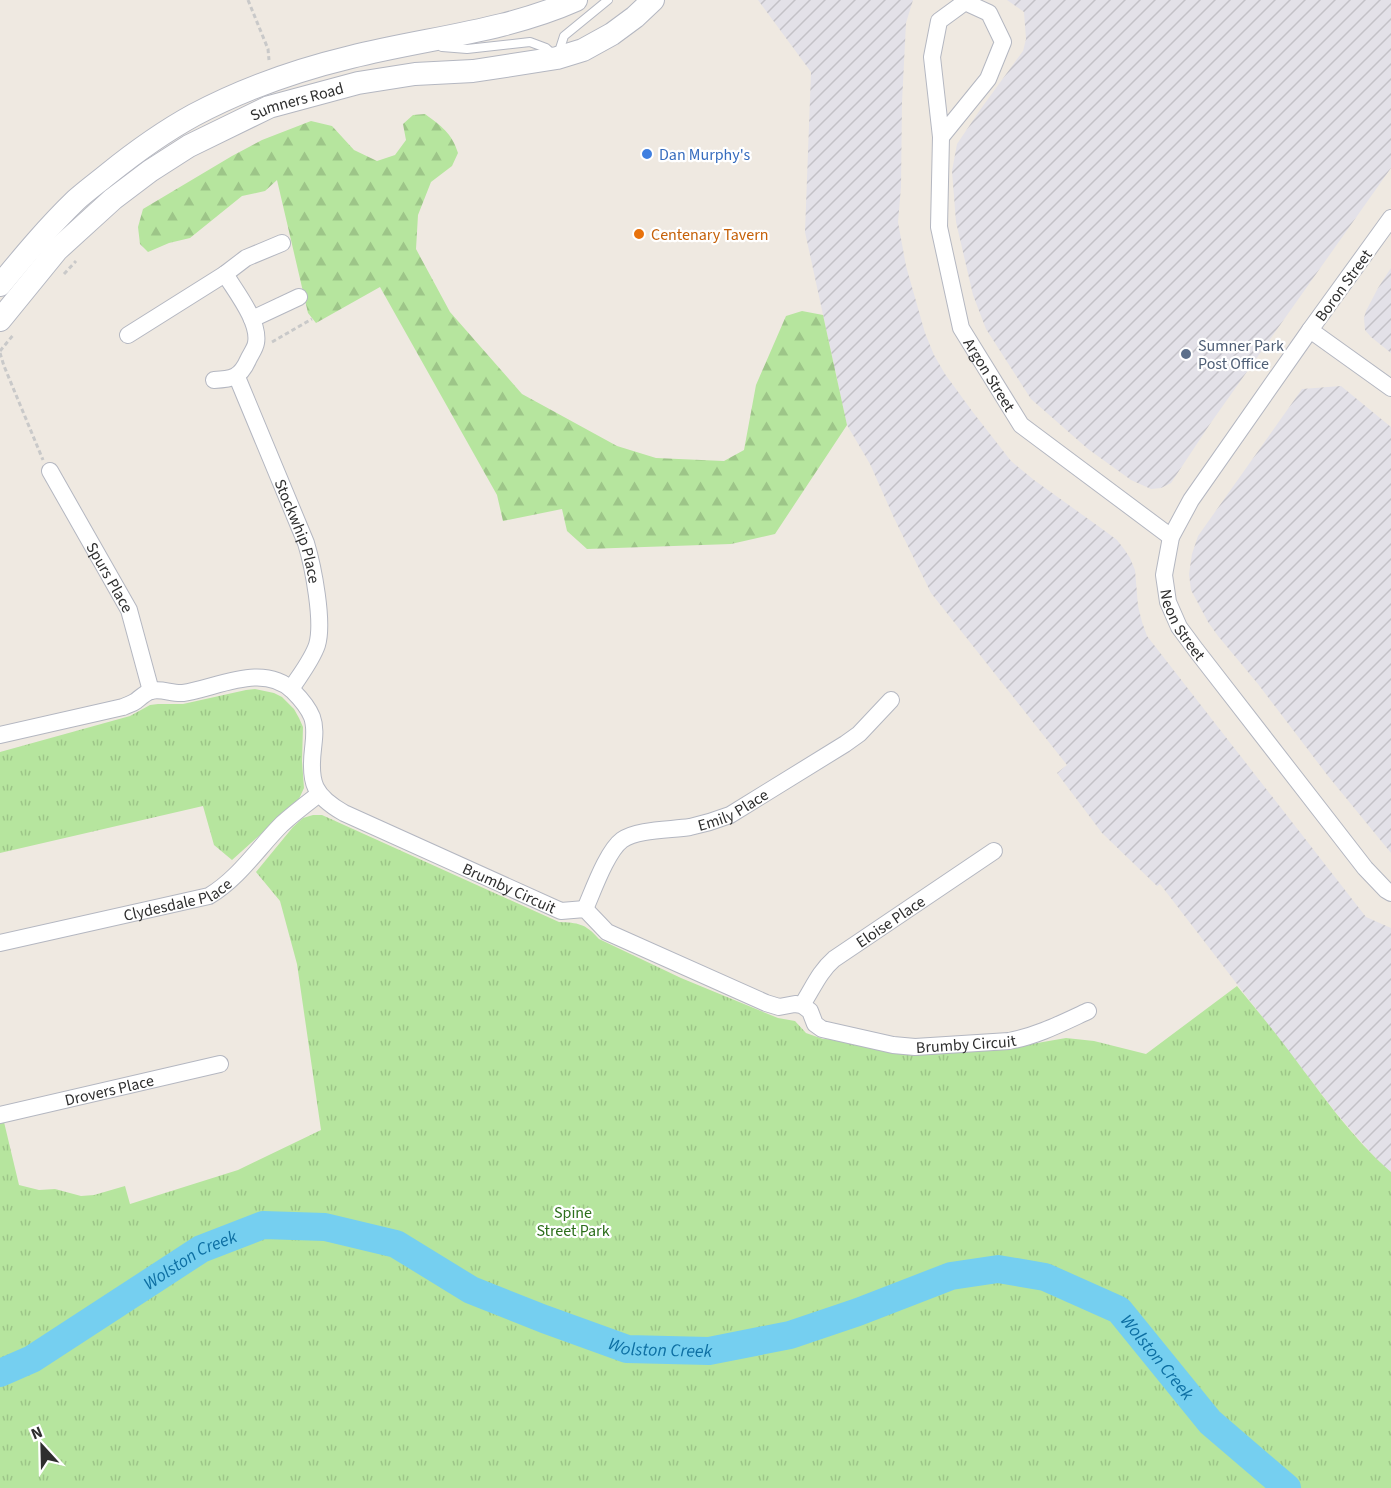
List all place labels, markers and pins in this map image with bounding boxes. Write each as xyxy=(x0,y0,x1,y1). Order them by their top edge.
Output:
place label: Dan Murphy's xyxy=(659,144,750,166)
marker: Dan Murphy's xyxy=(640,147,654,161)
place label: Centenary Tavern xyxy=(651,224,769,246)
marker: Centenary Tavern xyxy=(632,227,646,241)
place label: Sumner Park Post Office xyxy=(1198,335,1284,375)
marker: Sumner Park Post Office xyxy=(1179,347,1193,361)

